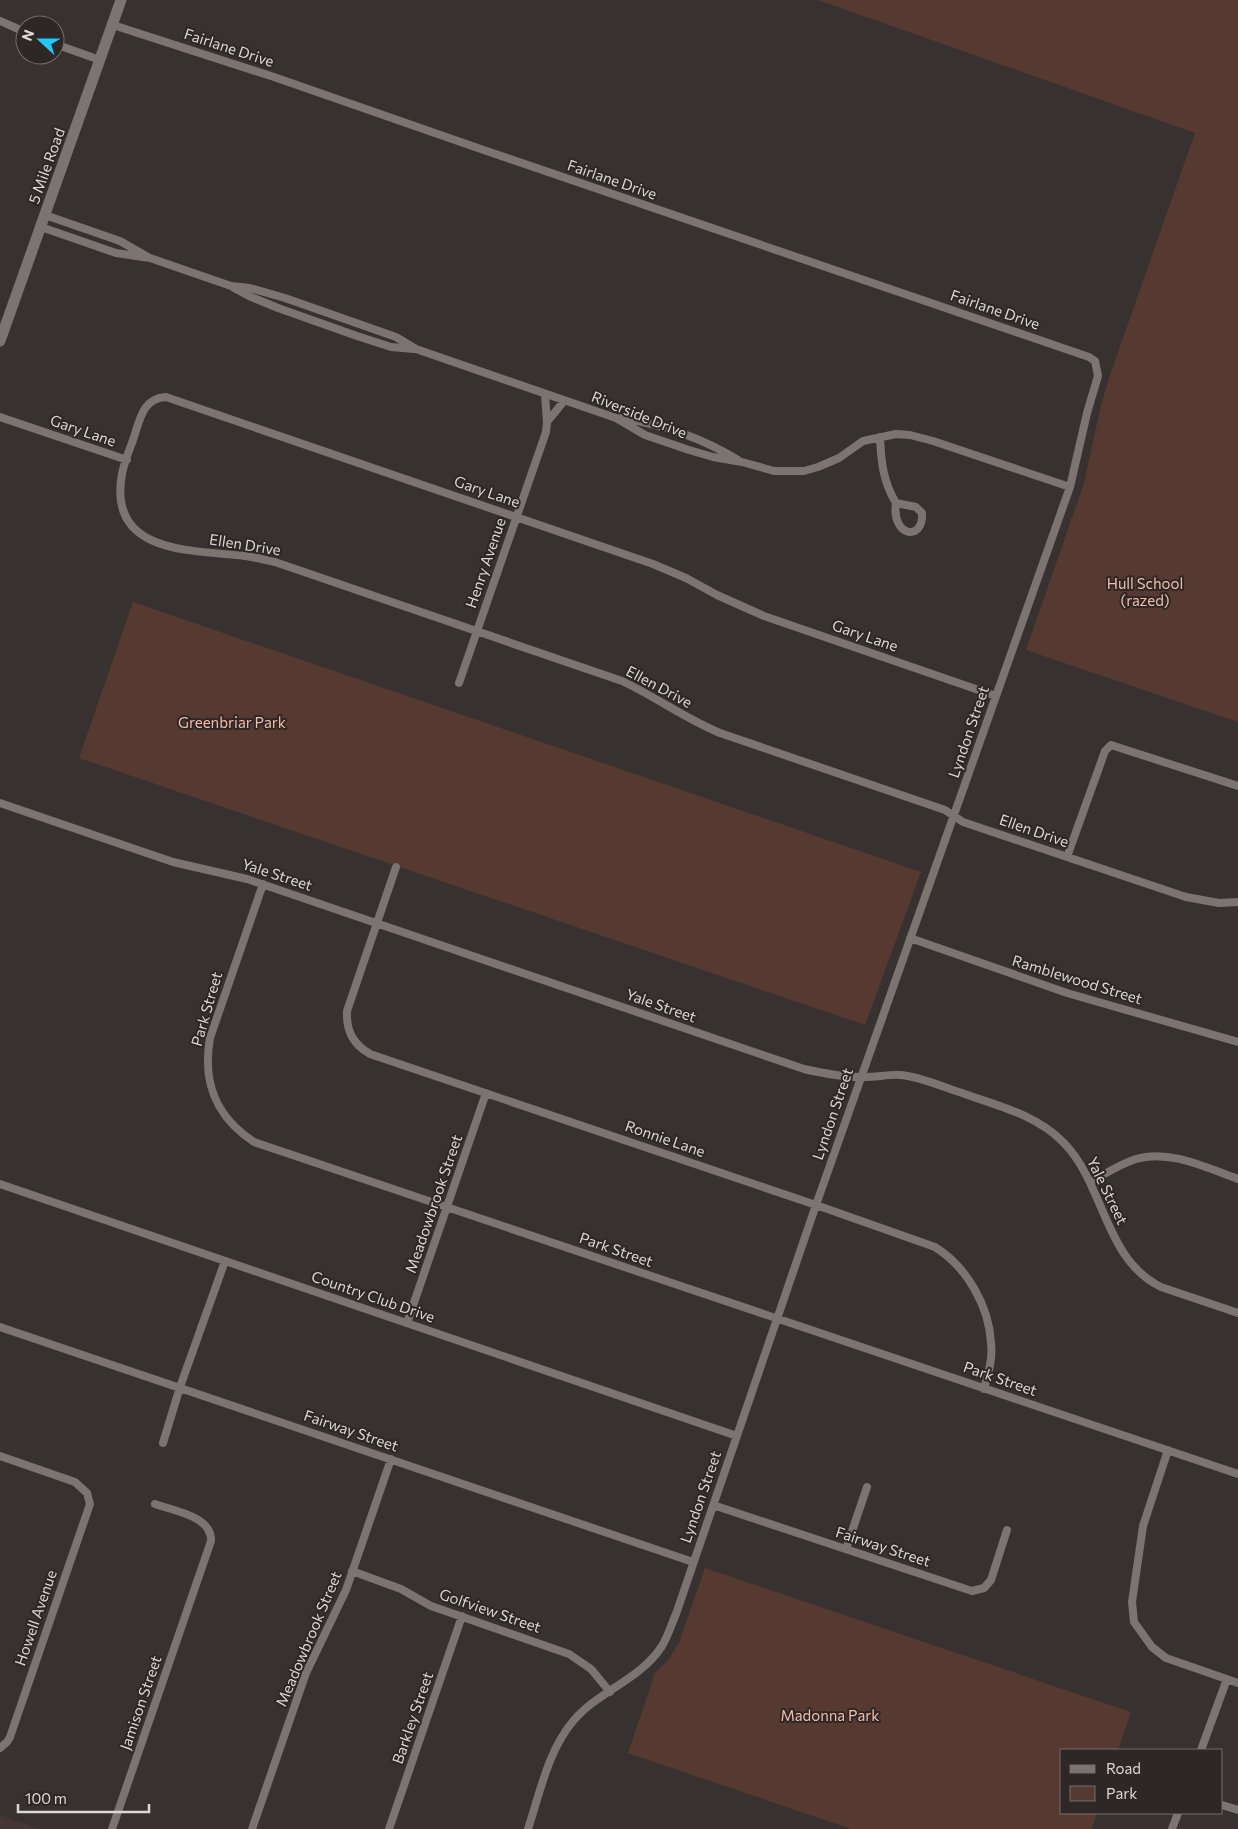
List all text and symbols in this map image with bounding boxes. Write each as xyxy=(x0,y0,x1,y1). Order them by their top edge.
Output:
north arrow xyxy=(15,15,65,65)
street label: Fairlane Drive xyxy=(182,24,277,70)
text: N xyxy=(18,27,37,43)
street label: 5 Mile Road xyxy=(24,125,68,206)
street label: Fairlane Drive xyxy=(565,155,659,203)
street label: Fairlane Drive xyxy=(948,285,1042,333)
street label: Riverside Drive xyxy=(589,387,690,441)
street label: Gary Lane xyxy=(48,410,119,450)
street label: Gary Lane xyxy=(452,471,523,511)
street label: Henry Avenue xyxy=(461,515,509,610)
street label: Ellen Drive xyxy=(208,529,282,559)
park label: Hull School (razed) xyxy=(1107,574,1183,609)
street label: Gary Lane xyxy=(830,615,901,655)
street label: Ellen Drive xyxy=(623,661,696,711)
street label: Lyndon Street xyxy=(944,683,992,780)
park label: Greenbriar Park xyxy=(178,713,286,731)
street label: Ellen Drive xyxy=(997,810,1071,850)
street label: Yale Street xyxy=(240,854,315,894)
street label: Ramblewood Street xyxy=(1010,951,1144,1007)
street label: Park Street xyxy=(187,969,225,1048)
street label: Yale Street xyxy=(624,985,699,1025)
street label: Lyndon Street xyxy=(808,1065,856,1162)
street label: Ronnie Lane xyxy=(623,1116,708,1160)
street label: Meadowbrook Street xyxy=(401,1132,465,1275)
street label: Yale Street xyxy=(1084,1154,1132,1227)
street label: Park Street xyxy=(577,1228,655,1270)
street label: Country Club Drive xyxy=(309,1266,438,1326)
street label: Park Street xyxy=(961,1357,1039,1399)
street label: Fairway Street xyxy=(302,1406,401,1455)
street label: Lyndon Street xyxy=(676,1448,724,1545)
street label: Fairway Street xyxy=(834,1522,933,1570)
street label: Howell Avenue xyxy=(10,1567,60,1668)
street label: Meadowbrook Street xyxy=(271,1568,345,1709)
street label: Golfview Street xyxy=(437,1584,543,1636)
street label: Jamison Street xyxy=(115,1653,165,1752)
street label: Barkley Street xyxy=(388,1669,436,1766)
park label: Madonna Park xyxy=(781,1706,879,1724)
legend xyxy=(1060,1749,1223,1814)
text: Road xyxy=(1106,1759,1141,1777)
scale bar xyxy=(18,1782,149,1814)
text: Park xyxy=(1106,1784,1137,1802)
text: 100 m xyxy=(25,1789,67,1807)

